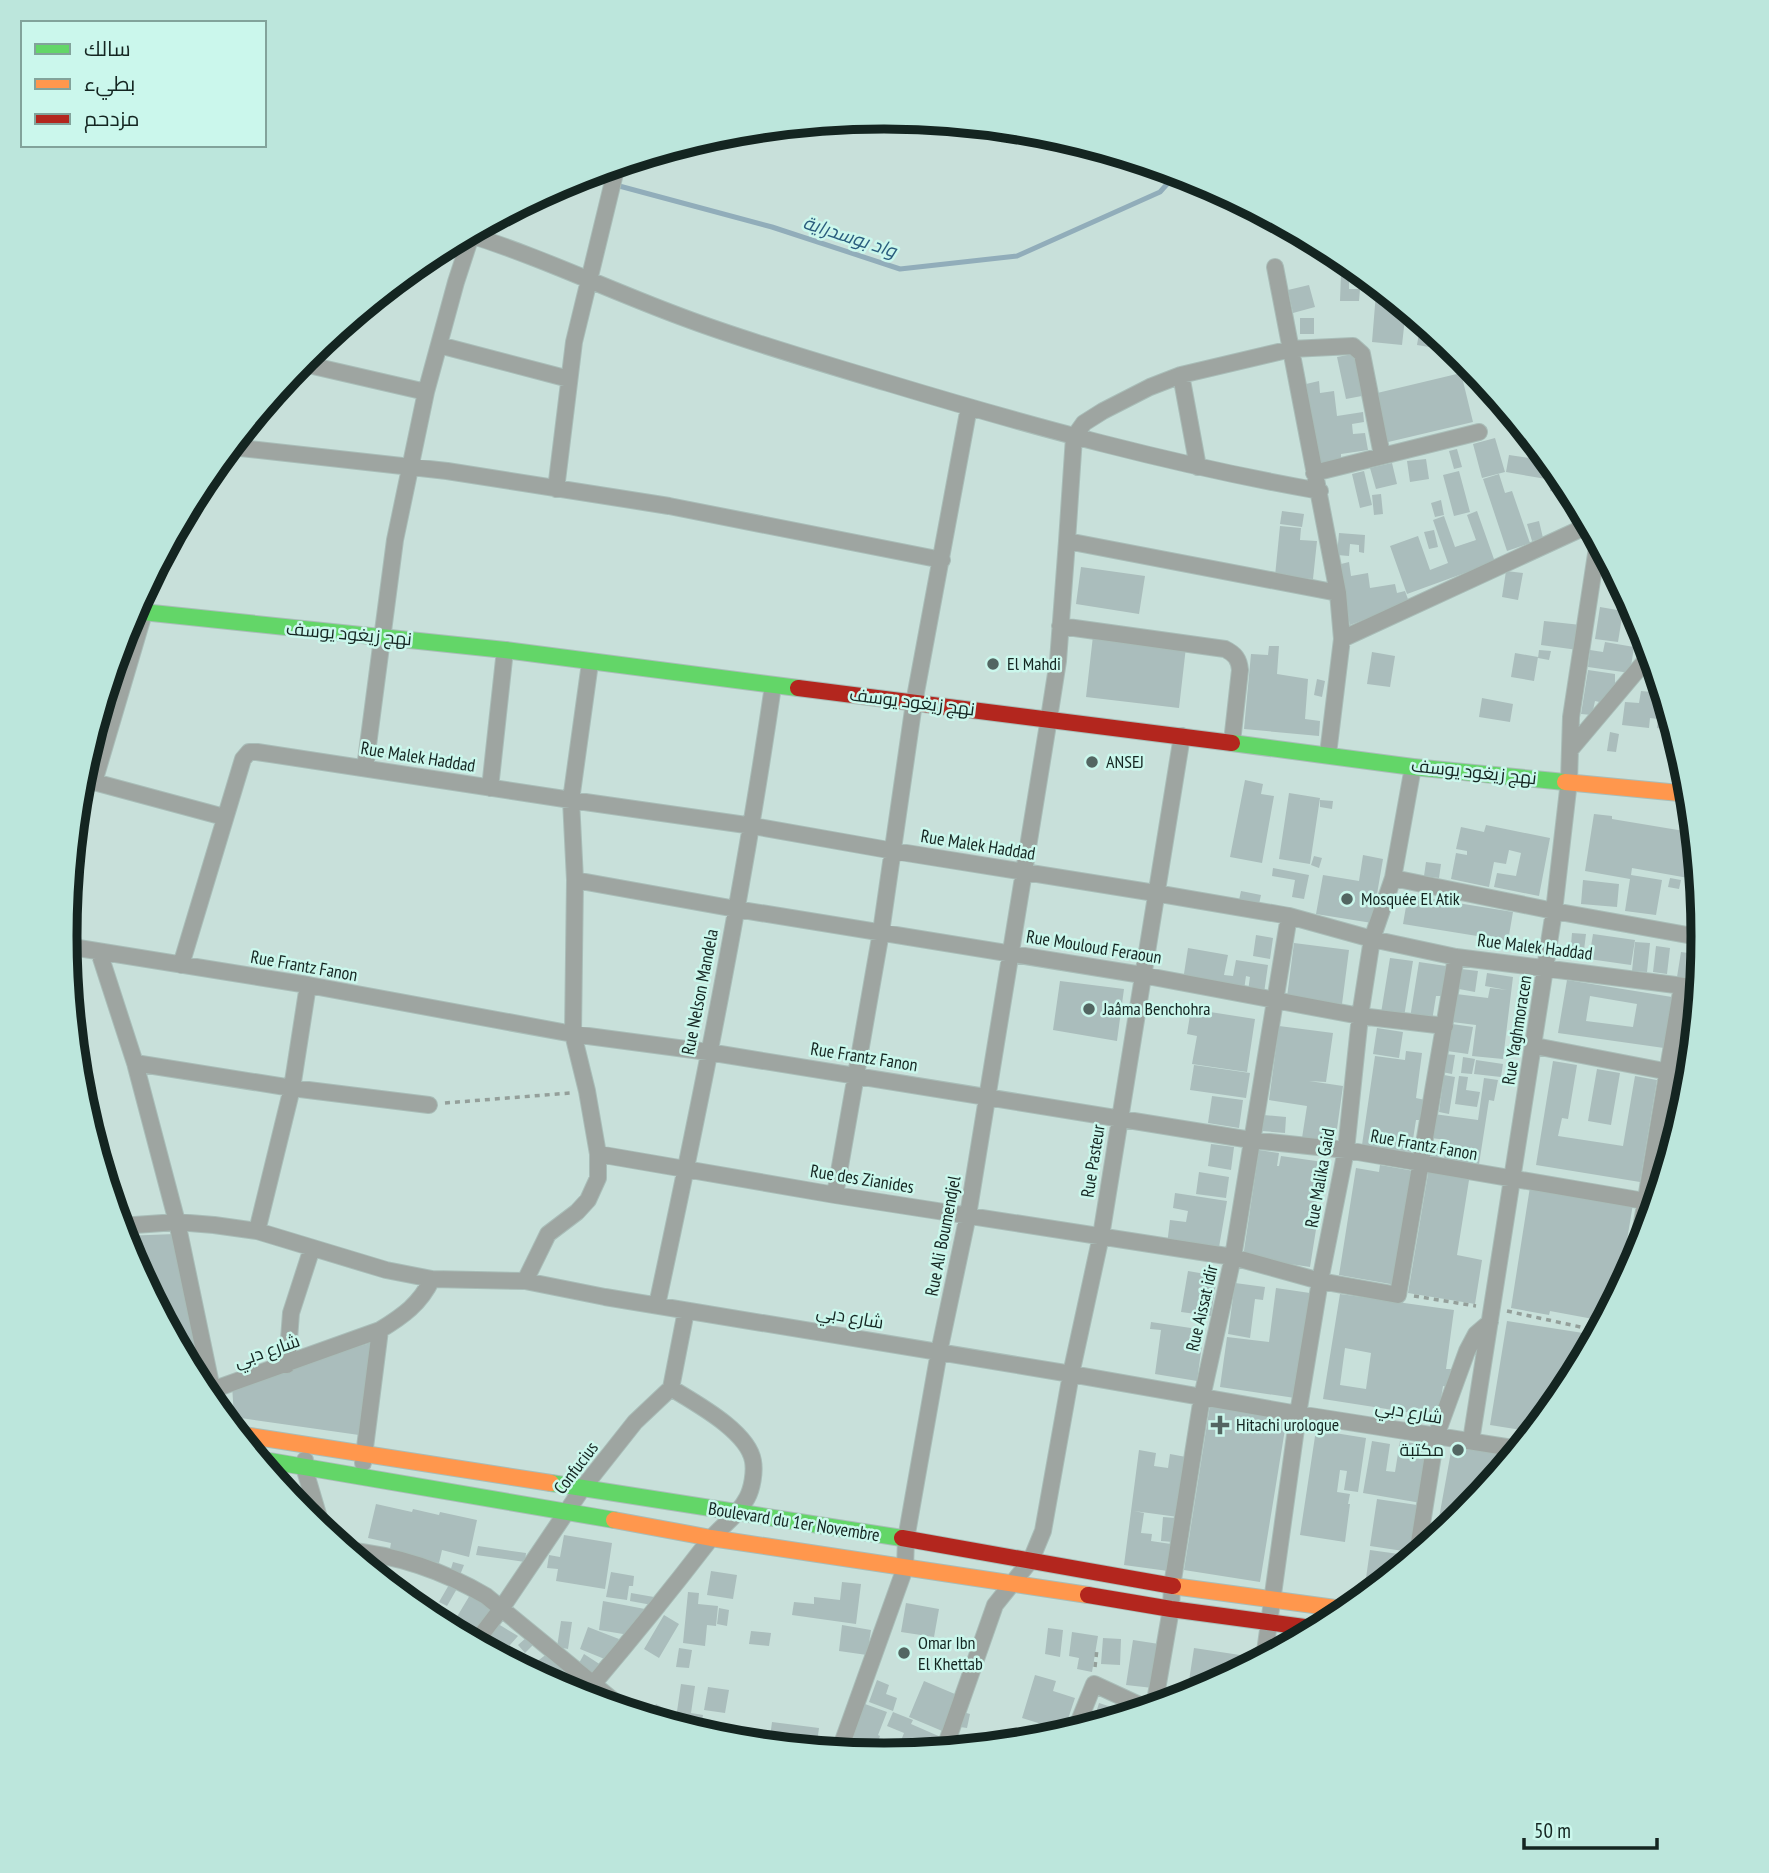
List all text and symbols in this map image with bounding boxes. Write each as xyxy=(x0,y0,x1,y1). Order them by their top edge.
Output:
legend xyxy=(21,21,266,147)
text: سالك xyxy=(84,35,131,62)
text: بطيء xyxy=(84,70,135,100)
text: مزدحم xyxy=(84,105,139,133)
water label: واد بوسدراية xyxy=(800,210,901,263)
street label: نهج زيغود يوسف xyxy=(285,617,413,651)
place label: El Mahdi xyxy=(1007,652,1061,675)
marker: El Mahdi xyxy=(985,656,1001,672)
street label: نهج زيغود يوسف xyxy=(848,682,976,722)
street label: Rue Malek Haddad xyxy=(359,736,477,777)
place label: ANSEJ xyxy=(1106,750,1144,773)
street label: نهج زيغود يوسف xyxy=(1410,753,1538,791)
marker: ANSEJ xyxy=(1084,754,1100,770)
street label: Rue Malek Haddad xyxy=(919,824,1037,865)
place label: Mosquée El Atik xyxy=(1361,887,1460,910)
marker: Mosquée El Atik xyxy=(1339,891,1355,907)
street label: Rue Mouloud Feraoun xyxy=(1025,924,1163,969)
street label: Rue Nelson Mandela xyxy=(676,927,723,1057)
street label: Rue Malek Haddad xyxy=(1476,928,1594,965)
street label: Rue Frantz Fanon xyxy=(249,945,359,986)
street label: Rue Yaghmoracen xyxy=(1497,974,1536,1086)
place label: Jaâma Benchohra xyxy=(1102,997,1210,1020)
marker: Jaâma Benchohra xyxy=(1081,1001,1097,1017)
street label: Rue Frantz Fanon xyxy=(809,1037,919,1076)
street label: Rue Pasteur xyxy=(1075,1123,1110,1199)
street label: Rue Frantz Fanon xyxy=(1369,1124,1479,1165)
street label: Rue Malika Gaid xyxy=(1299,1127,1340,1229)
street label: Rue des Zianides xyxy=(809,1159,916,1198)
street label: Rue Ali Boumendjel xyxy=(920,1173,966,1298)
street label: Rue Aissat idir xyxy=(1180,1262,1223,1353)
street label: شارع دبي xyxy=(814,1299,886,1337)
street label: شارع دبي xyxy=(231,1329,304,1375)
street label: شارع دبي xyxy=(1373,1394,1445,1432)
place label: Hitachi urologue xyxy=(1236,1413,1339,1436)
marker: Hitachi urologue xyxy=(1210,1415,1230,1435)
street label: Confucius xyxy=(548,1437,603,1499)
place label: مكتبة xyxy=(1400,1438,1444,1461)
marker: مكتبة xyxy=(1450,1442,1466,1458)
street label: Boulevard du 1er Novembre xyxy=(707,1497,882,1546)
place label: Omar Ibn El Khettab xyxy=(918,1631,983,1675)
marker: Omar Ibn El Khettab xyxy=(896,1645,912,1661)
scale bar xyxy=(1524,1806,1657,1850)
text: 50 m xyxy=(1534,1817,1571,1844)

